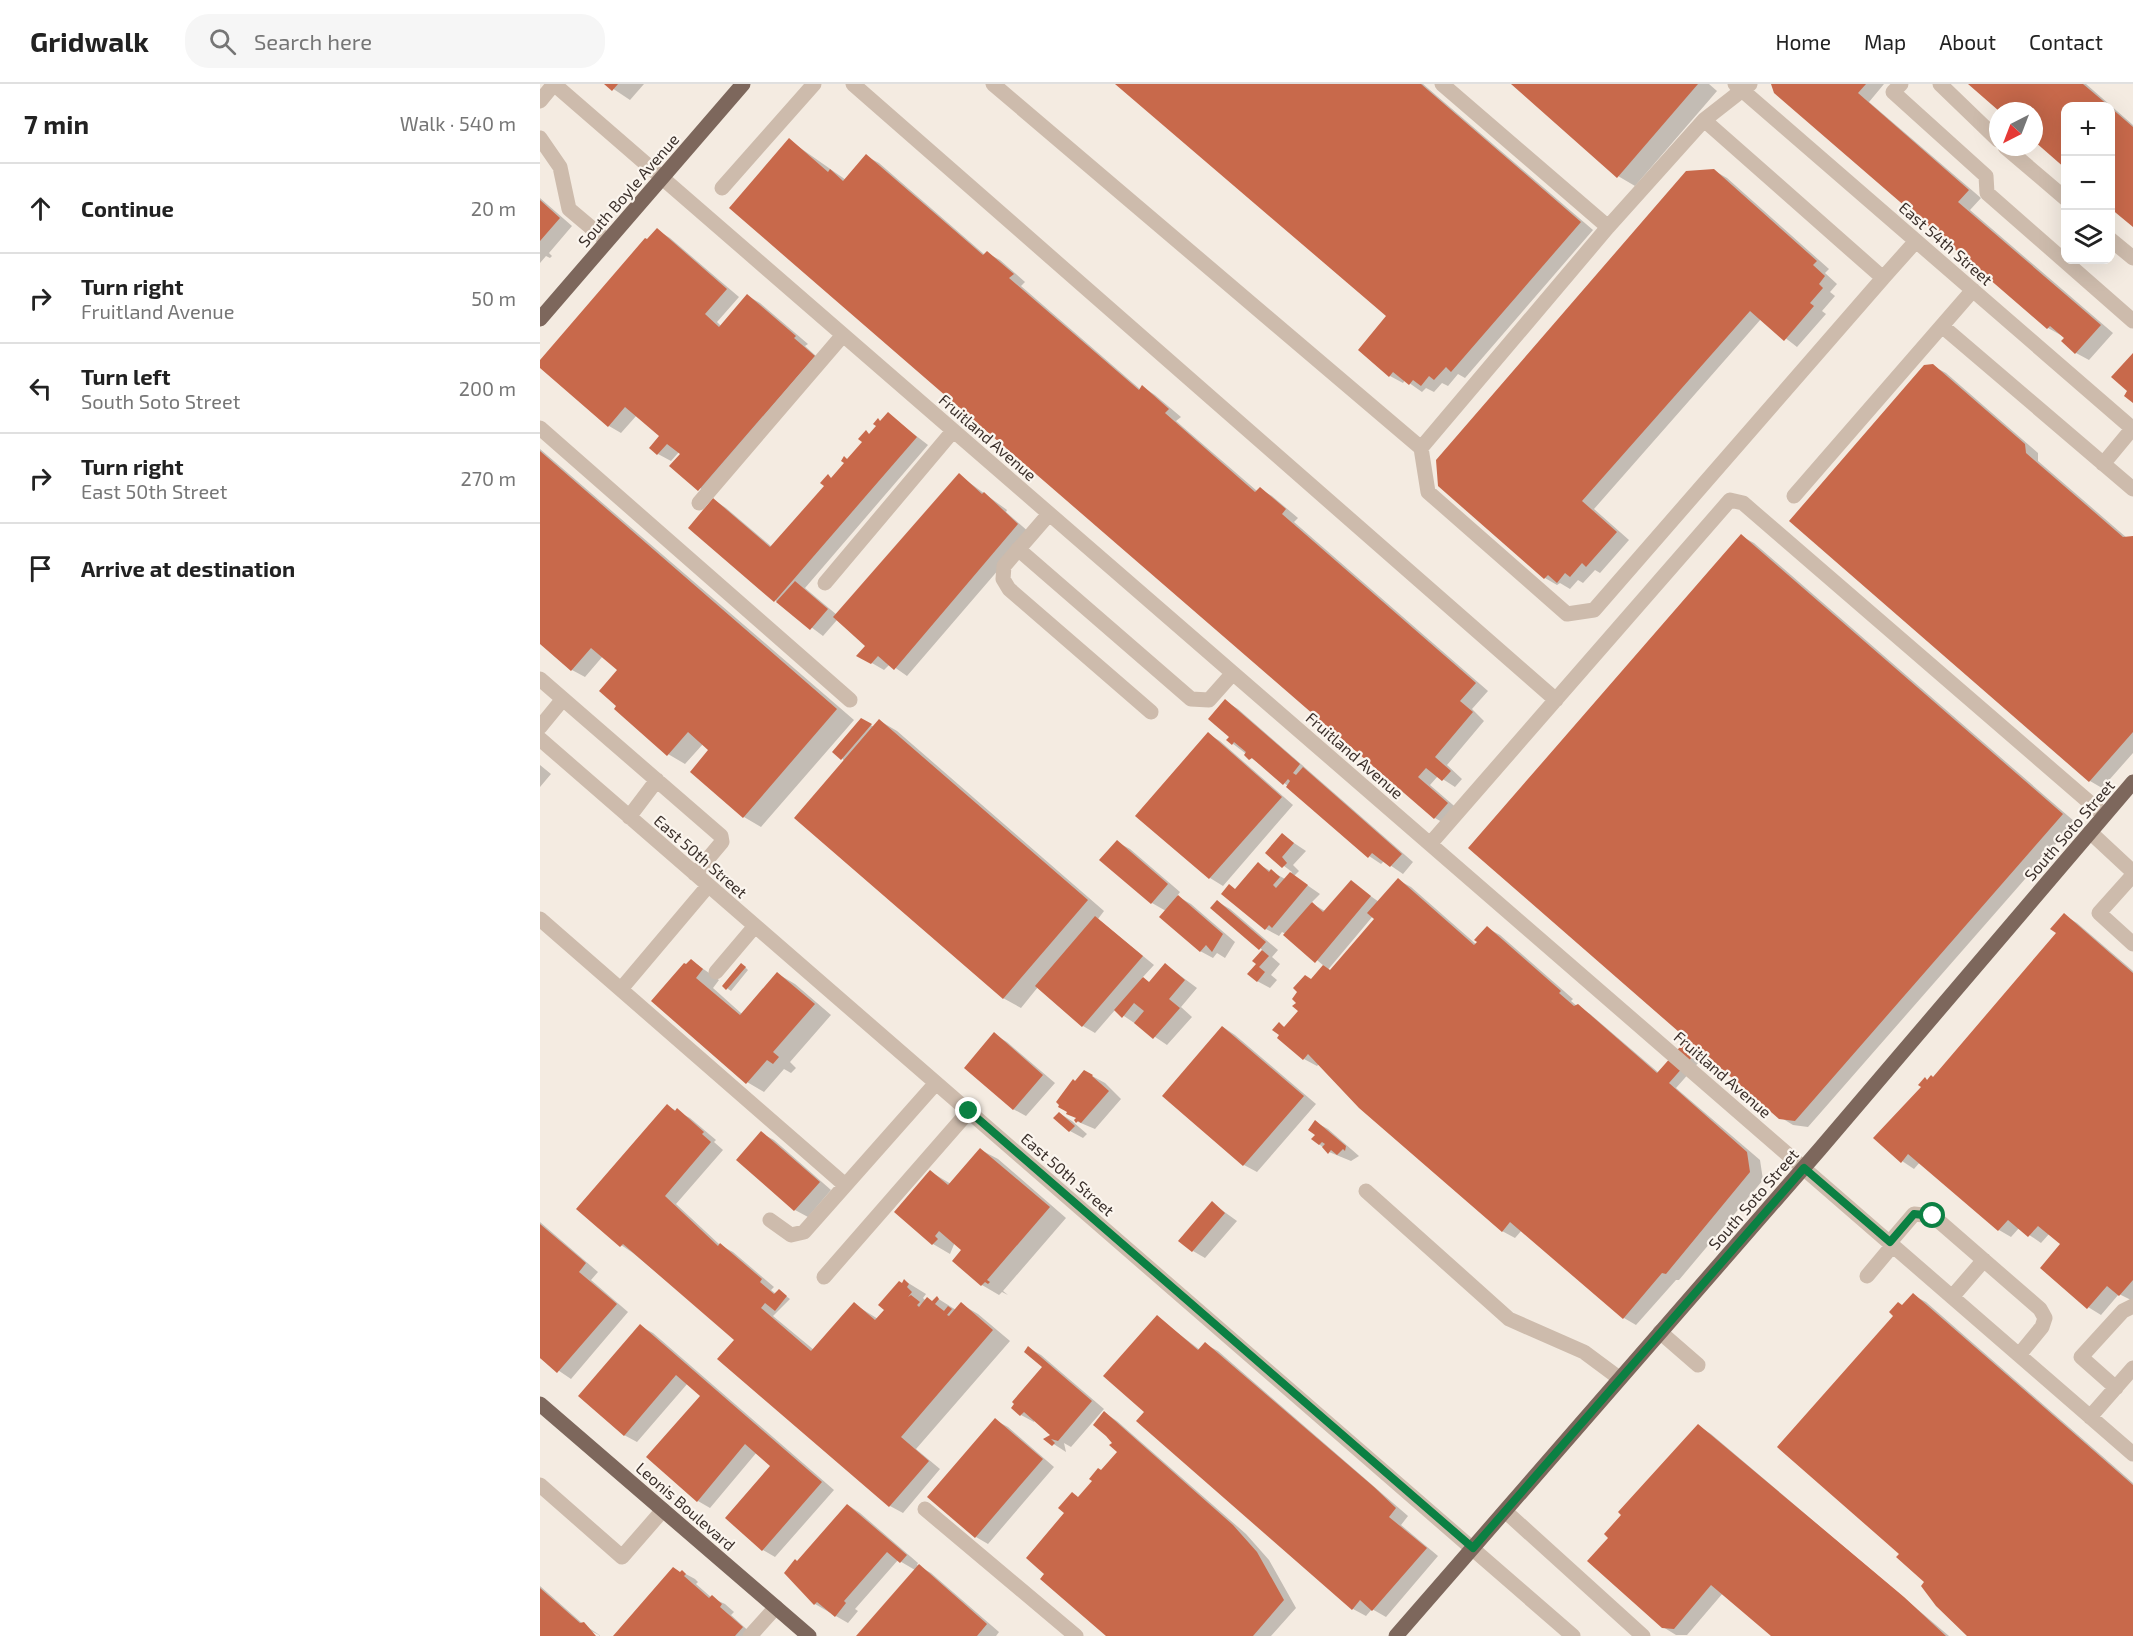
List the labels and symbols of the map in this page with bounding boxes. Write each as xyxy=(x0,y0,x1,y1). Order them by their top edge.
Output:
north arrow xyxy=(1989,102,2043,156)
street label: South Boyle Avenue xyxy=(574,130,682,250)
street label: East 54th Street xyxy=(1895,197,1997,289)
street label: Fruitland Avenue xyxy=(935,390,1041,484)
street label: Fruitland Avenue xyxy=(1302,708,1408,802)
street label: South Soto Street xyxy=(2020,776,2118,884)
street label: East 50th Street xyxy=(651,810,751,902)
street label: Fruitland Avenue xyxy=(1670,1027,1776,1121)
route end xyxy=(955,1097,981,1123)
street label: East 50th Street xyxy=(1018,1128,1118,1220)
street label: South Soto Street xyxy=(1704,1145,1802,1253)
route start xyxy=(1919,1202,1945,1228)
street label: Leonis Boulevard xyxy=(633,1458,739,1554)

